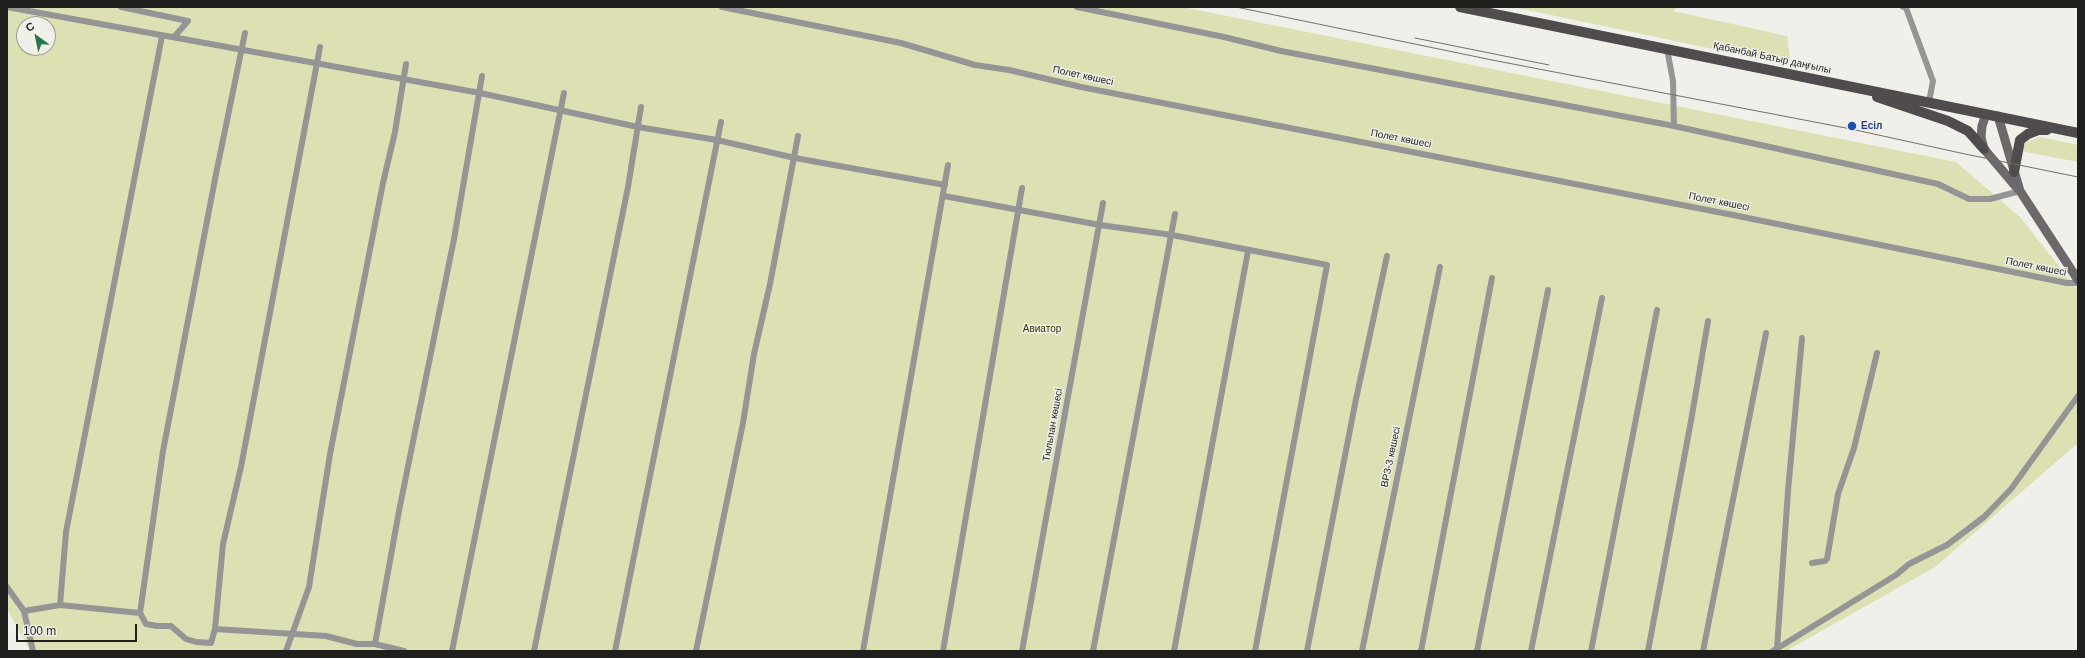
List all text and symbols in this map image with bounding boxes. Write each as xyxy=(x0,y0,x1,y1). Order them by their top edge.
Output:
north arrow xyxy=(16,16,56,56)
text: С xyxy=(23,20,37,34)
street label: Қабанбай Батыр даңғылы xyxy=(1712,40,1832,76)
street label: Полет көшесі xyxy=(1052,64,1114,88)
marker: Есіл xyxy=(1846,120,1858,132)
place label: Есіл xyxy=(1861,120,1882,132)
street label: Полет көшесі xyxy=(1370,127,1432,151)
street label: Полет көшесі xyxy=(1688,190,1750,214)
street label: Полет көшесі xyxy=(2005,255,2067,279)
park label: Авиатор xyxy=(1023,323,1061,335)
street label: Тюльпан көшесі xyxy=(1041,388,1065,462)
street label: ВРЗ-3 көшесі xyxy=(1379,426,1403,488)
scale bar xyxy=(18,616,139,642)
text: 100 m xyxy=(23,624,56,638)

